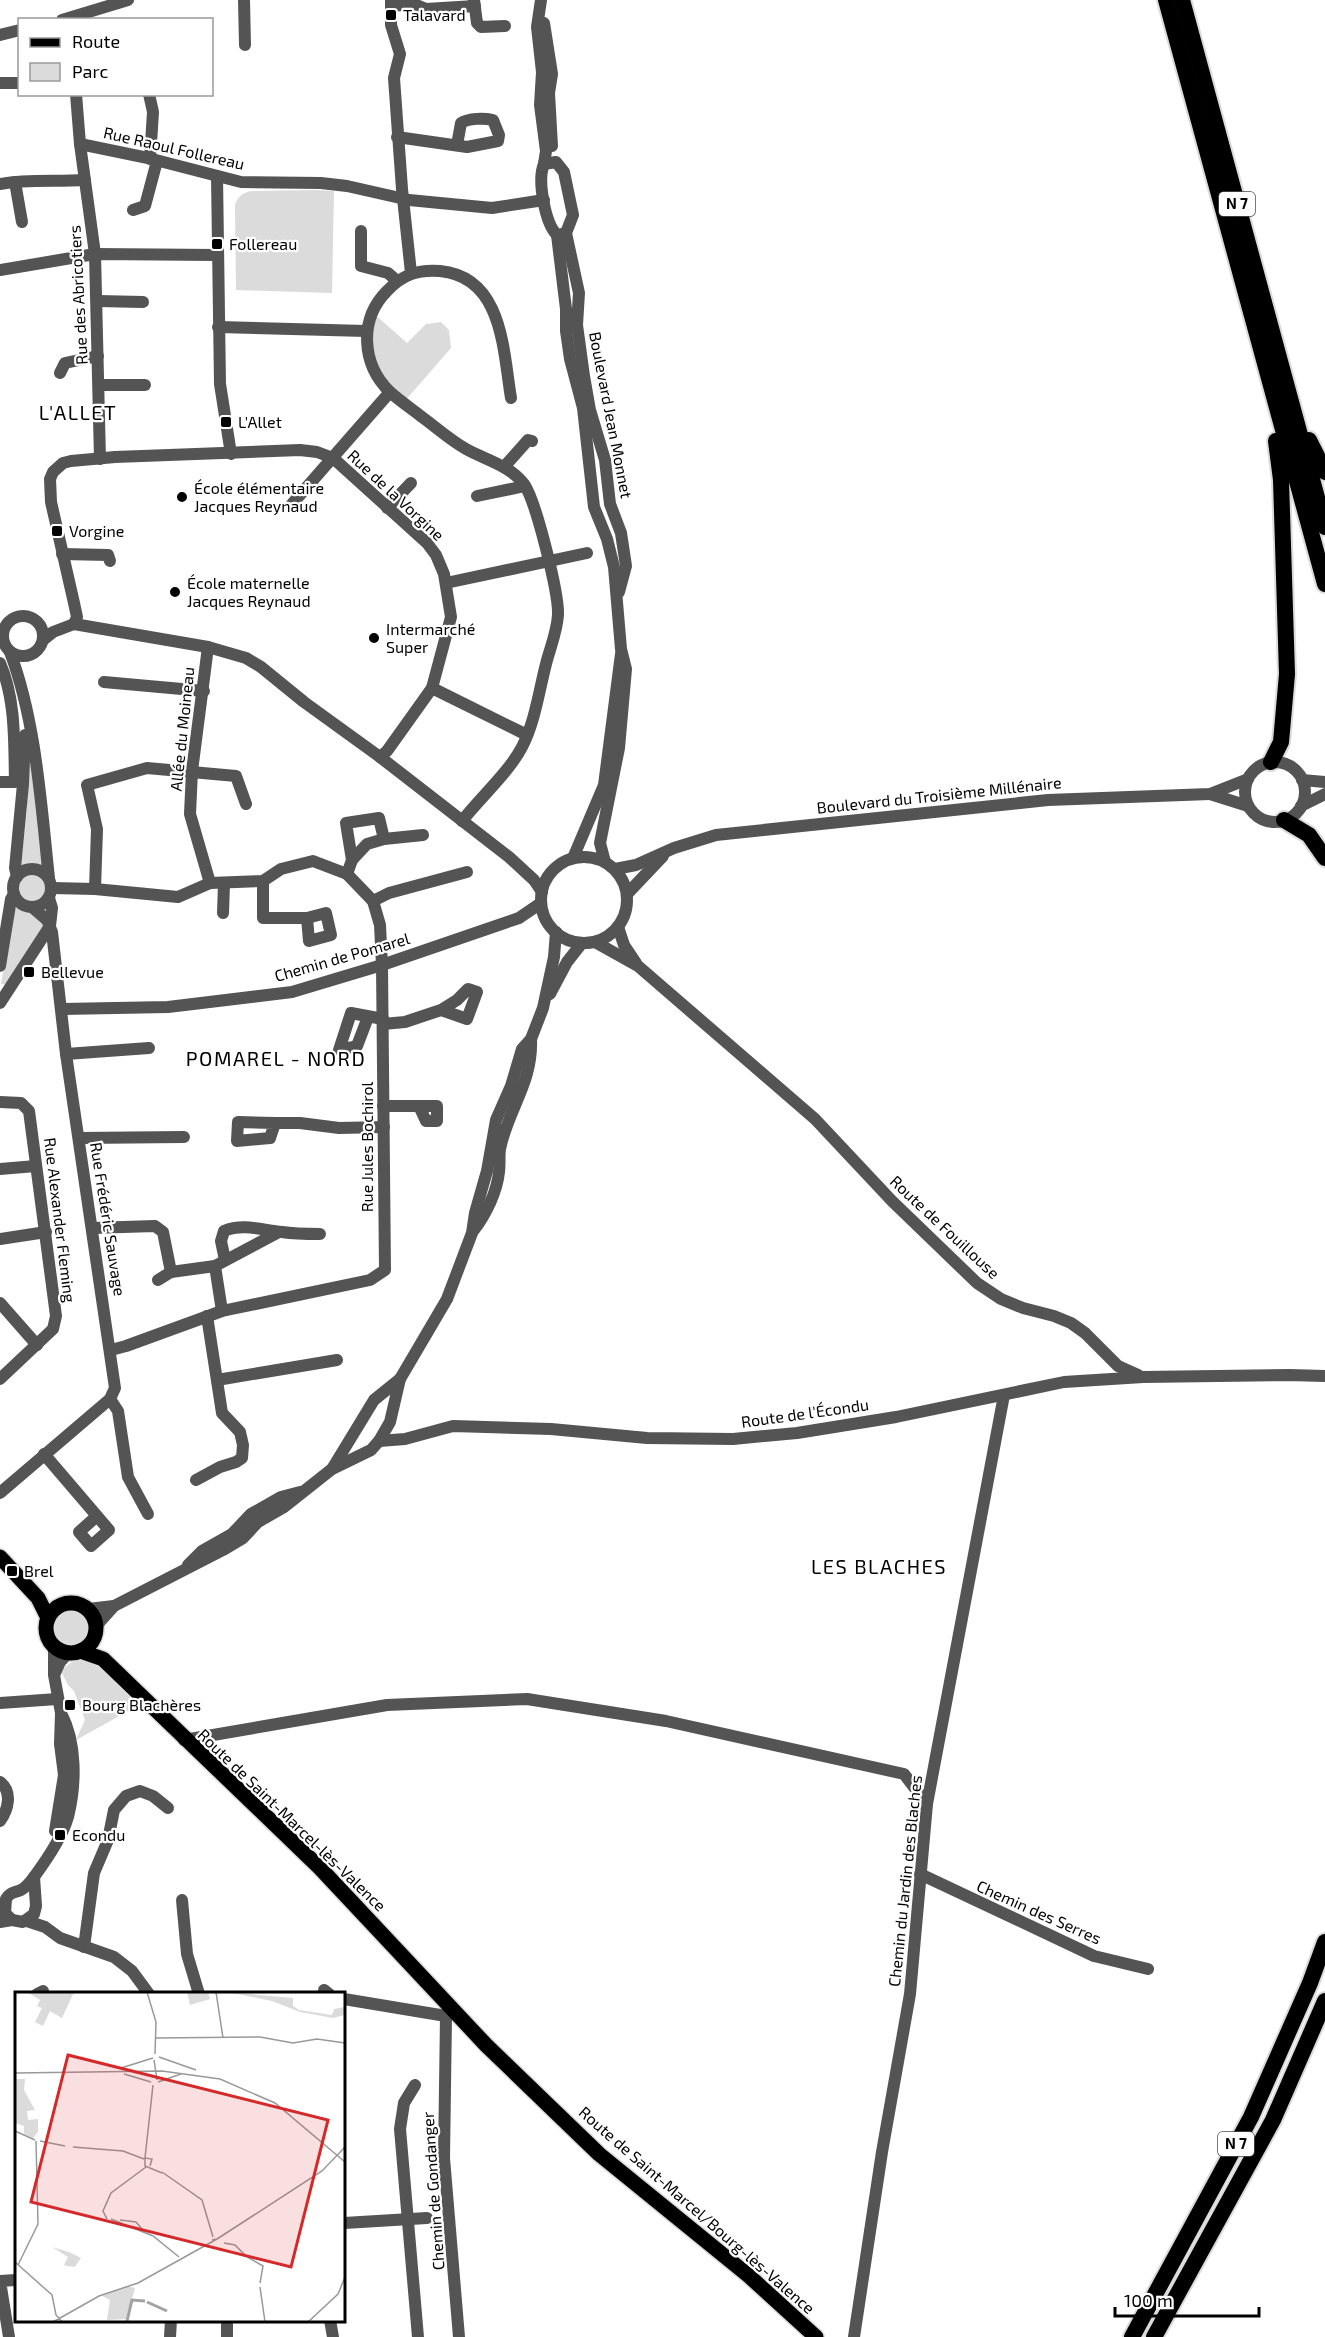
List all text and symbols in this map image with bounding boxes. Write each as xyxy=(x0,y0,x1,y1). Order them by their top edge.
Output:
place label: Talavard xyxy=(403,5,466,24)
marker: Talavard xyxy=(384,8,398,22)
legend xyxy=(18,18,213,96)
text: Route xyxy=(72,30,120,52)
text: Parc xyxy=(72,60,108,82)
street label: Rue Raoul Follereau xyxy=(102,122,247,173)
road number: N 7 xyxy=(1219,192,1255,216)
street label: Rue des Abricotiers xyxy=(64,225,91,365)
place label: Follereau xyxy=(229,234,297,253)
marker: Follereau xyxy=(210,237,224,251)
street label: Boulevard Jean Monnet xyxy=(586,330,637,500)
district label: L'ALLET xyxy=(39,400,117,424)
place label: L'Allet xyxy=(238,412,282,431)
marker: L'Allet xyxy=(219,415,233,429)
street label: Rue de la Vorgine xyxy=(344,445,448,544)
place label: École élémentaire Jacques Reynaud xyxy=(194,478,324,515)
marker: École élémentaire Jacques Reynaud xyxy=(175,490,189,504)
place label: Vorgine xyxy=(69,521,124,540)
marker: Vorgine xyxy=(50,524,64,538)
place label: École maternelle Jacques Reynaud xyxy=(187,573,311,610)
marker: École maternelle Jacques Reynaud xyxy=(168,585,182,599)
place label: Intermarché Super xyxy=(386,619,475,656)
marker: Intermarché Super xyxy=(367,631,381,645)
street label: Allée du Moineau xyxy=(166,666,197,792)
street label: Boulevard du Troisième Millénaire xyxy=(816,772,1062,817)
street label: Chemin de Pomarel xyxy=(272,928,412,985)
place label: Bellevue xyxy=(41,962,104,981)
marker: Bellevue xyxy=(22,965,36,979)
district label: POMAREL - NORD xyxy=(186,1046,366,1070)
street label: Rue Jules Bochirol xyxy=(357,1081,376,1212)
street label: Rue Alexander Fleming xyxy=(41,1136,80,1304)
street label: Rue Frédéric Sauvage xyxy=(87,1141,130,1297)
street label: Route de Fouillouse xyxy=(887,1171,1004,1282)
street label: Route de l'Écondu xyxy=(740,1394,870,1431)
district label: LES BLACHES xyxy=(811,1554,947,1578)
place label: Brel xyxy=(24,1561,54,1580)
marker: Brel xyxy=(5,1564,19,1578)
place label: Bourg Blachères xyxy=(82,1695,201,1714)
marker: Bourg Blachères xyxy=(63,1698,77,1712)
street label: Route de Saint-Marcel-lès-Valence xyxy=(194,1725,390,1915)
street label: Chemin du Jardin des Blaches xyxy=(884,1774,925,1988)
place label: Econdu xyxy=(72,1825,125,1844)
marker: Econdu xyxy=(53,1828,67,1842)
street label: Chemin des Serres xyxy=(974,1876,1104,1948)
inset map xyxy=(15,1992,345,2322)
street label: Route de Saint-Marcel/Bourg-lès-Valence xyxy=(576,2102,819,2317)
street label: Chemin de Gondanger xyxy=(417,2111,448,2271)
road number: N 7 xyxy=(1218,2132,1254,2156)
scale bar xyxy=(1115,2280,1259,2318)
text: 100 m xyxy=(1124,2289,1173,2311)

